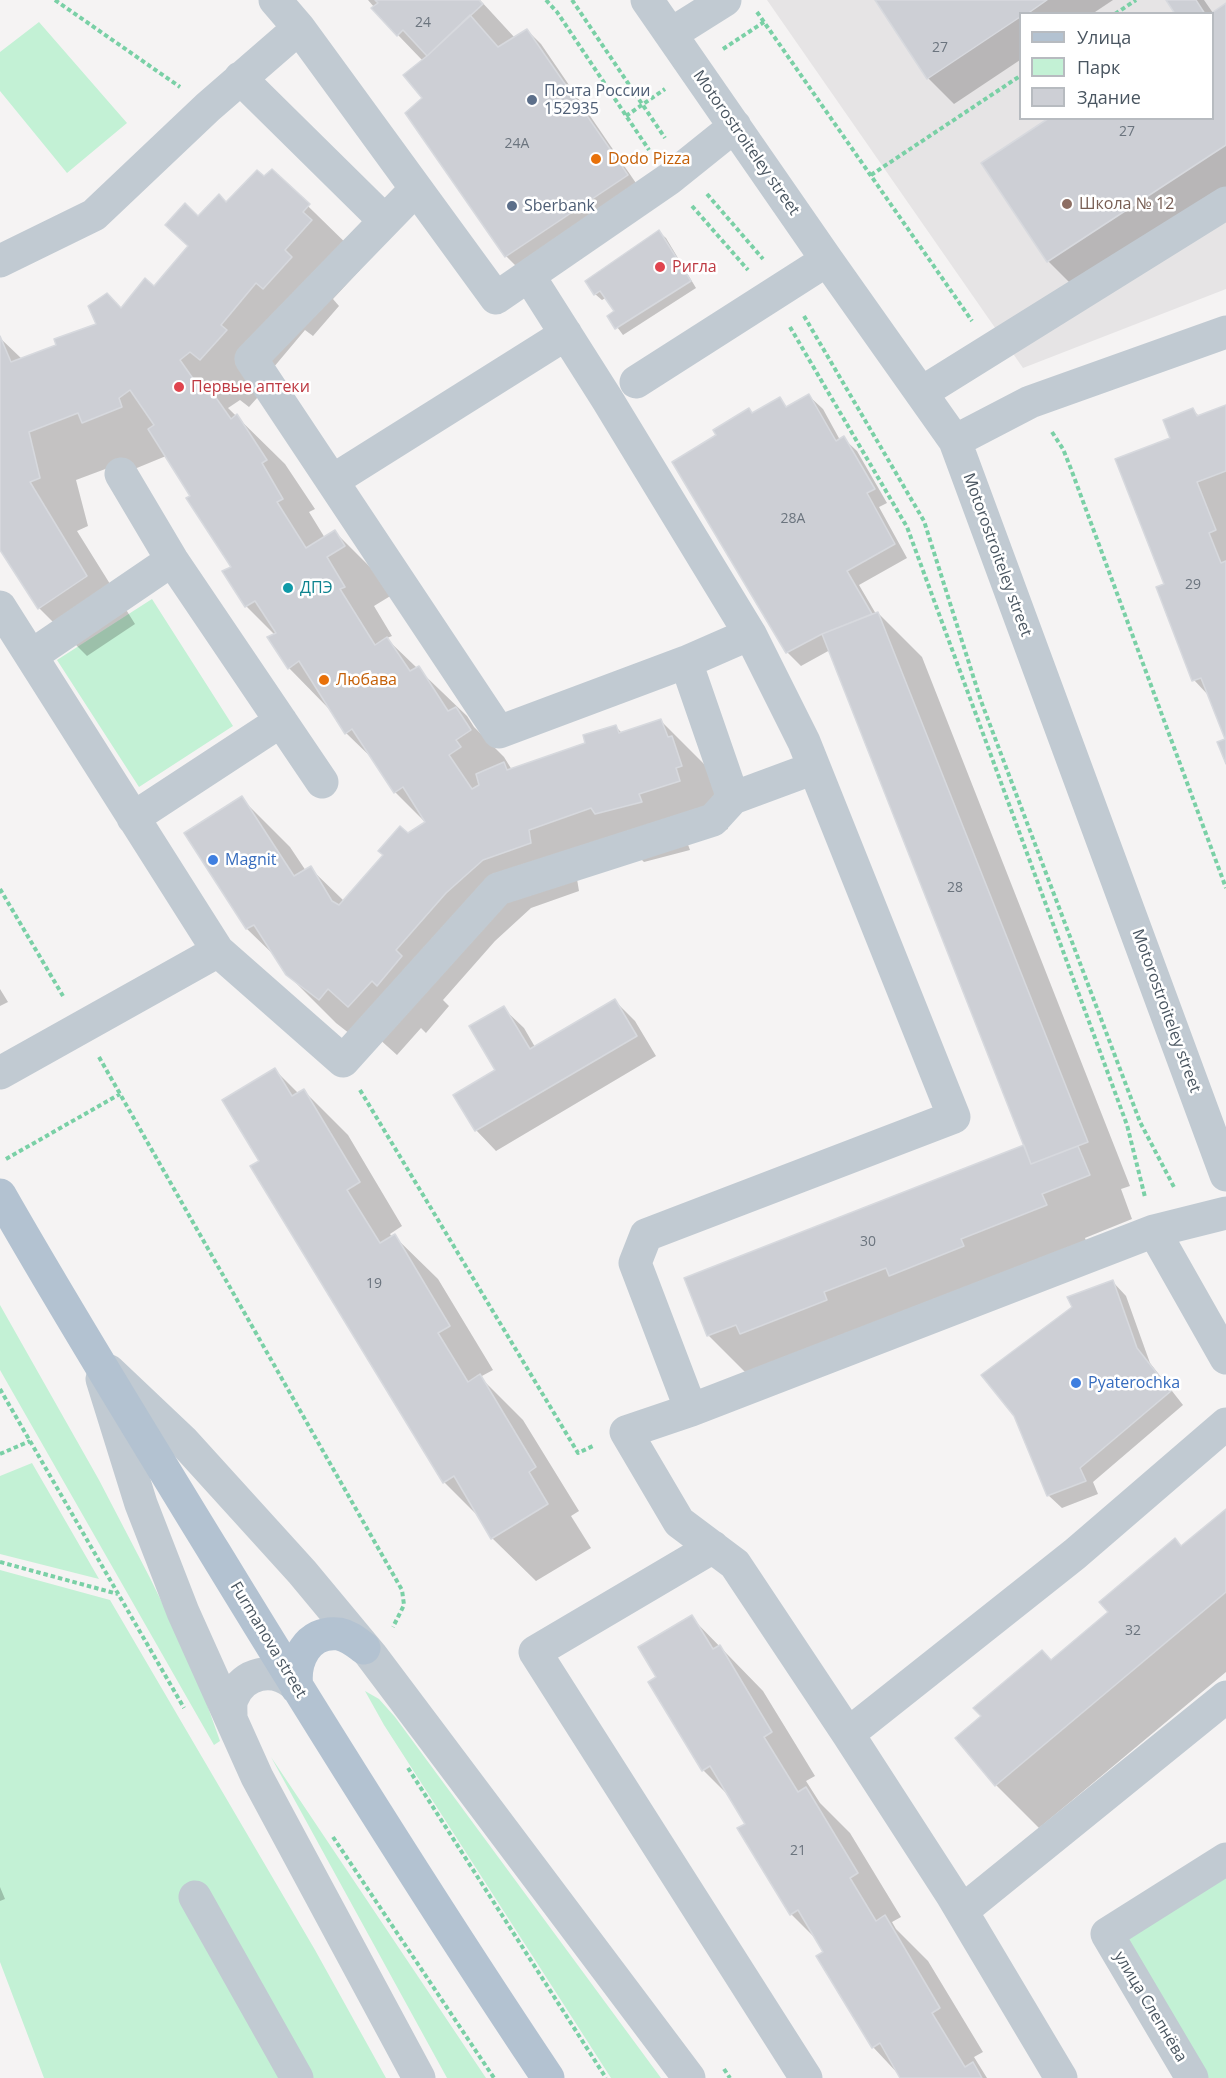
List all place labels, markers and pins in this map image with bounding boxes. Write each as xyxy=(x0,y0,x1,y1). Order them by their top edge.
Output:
place label: Почта России 152935 xyxy=(544,81,650,119)
marker: Почта России 152935 xyxy=(525,93,539,107)
place label: Dodo Pizza xyxy=(608,149,690,169)
marker: Dodo Pizza xyxy=(589,152,603,166)
place label: Школа № 12 xyxy=(1079,194,1174,214)
place label: Sberbank xyxy=(524,196,595,216)
marker: Школа № 12 xyxy=(1060,197,1074,211)
marker: Sberbank xyxy=(505,199,519,213)
place label: Ригла xyxy=(672,257,717,277)
marker: Ригла xyxy=(653,260,667,274)
place label: Первые аптеки xyxy=(191,377,310,397)
marker: Первые аптеки xyxy=(172,380,186,394)
place label: ДПЭ xyxy=(300,578,333,598)
marker: ДПЭ xyxy=(281,581,295,595)
place label: Любава xyxy=(336,670,397,690)
marker: Любава xyxy=(317,673,331,687)
place label: Magnit xyxy=(225,850,277,870)
marker: Magnit xyxy=(206,853,220,867)
place label: Pyaterochka xyxy=(1088,1373,1180,1393)
marker: Pyaterochka xyxy=(1069,1376,1083,1390)

